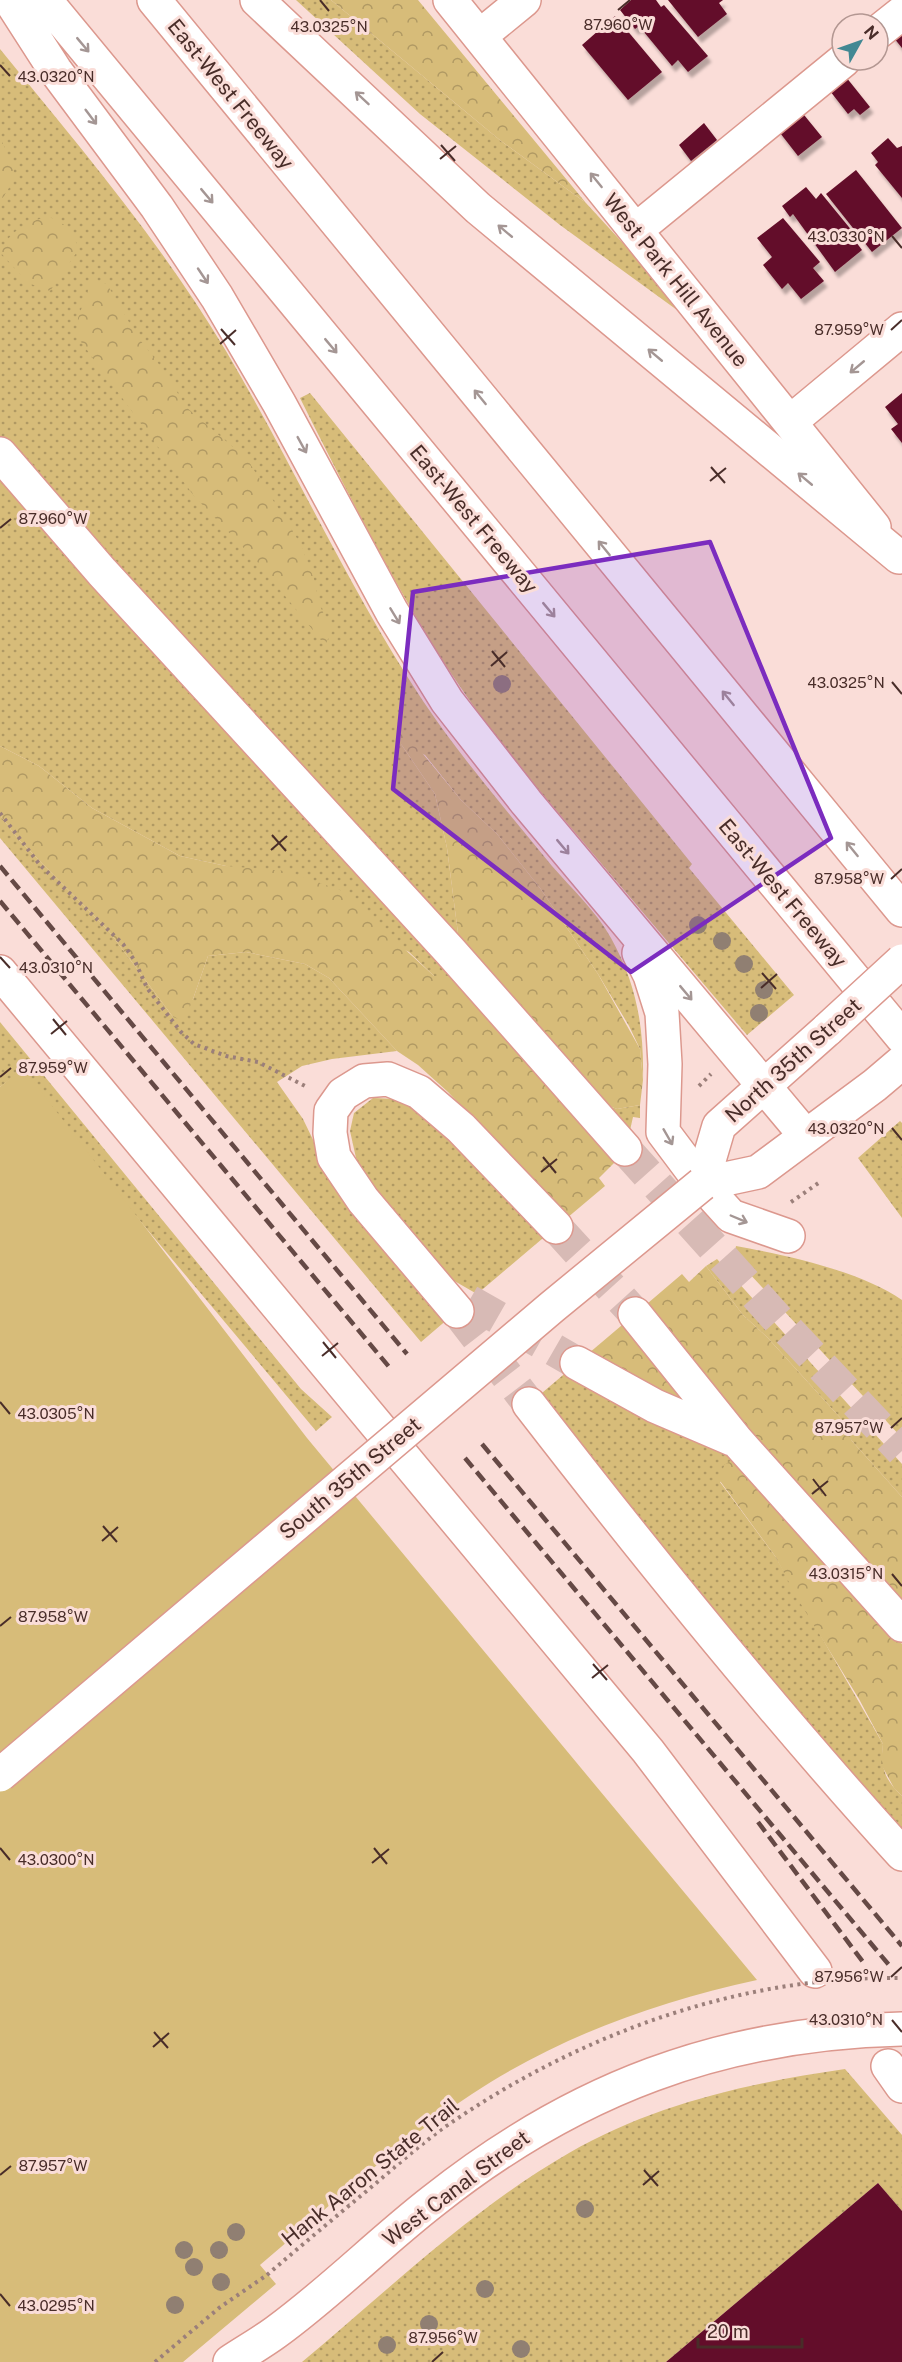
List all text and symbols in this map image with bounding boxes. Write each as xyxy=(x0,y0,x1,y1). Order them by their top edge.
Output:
north arrow xyxy=(830,12,890,72)
street label: East-West Freeway xyxy=(163,14,299,174)
text: 87.960°W xyxy=(584,16,652,33)
text: 43.0325°N xyxy=(290,18,368,35)
text: N xyxy=(860,22,882,44)
one-way arrow xyxy=(76,37,89,53)
text: 43.0320°N xyxy=(17,68,95,85)
one-way arrow xyxy=(354,91,369,106)
one-way arrow xyxy=(84,109,97,125)
one-way arrow xyxy=(589,172,602,188)
one-way arrow xyxy=(200,187,213,203)
street label: West Park Hill Avenue xyxy=(598,188,754,372)
one-way arrow xyxy=(497,224,513,237)
text: 43.0330°N xyxy=(807,228,885,245)
one-way arrow xyxy=(197,268,209,284)
text: 87.959°W xyxy=(814,321,884,338)
one-way arrow xyxy=(324,338,338,353)
one-way arrow xyxy=(648,348,663,362)
one-way arrow xyxy=(849,360,865,373)
one-way arrow xyxy=(473,390,487,405)
one-way arrow xyxy=(297,435,308,453)
street label: East-West Freeway xyxy=(405,440,543,598)
one-way arrow xyxy=(797,473,813,486)
text: 87.960°W xyxy=(19,510,87,527)
one-way arrow xyxy=(597,541,611,556)
one-way arrow xyxy=(542,602,555,618)
one-way arrow xyxy=(389,607,401,624)
text: 43.0325°N xyxy=(807,674,885,691)
one-way arrow xyxy=(721,690,734,706)
street label: East-West Freeway xyxy=(714,814,852,972)
one-way arrow xyxy=(557,839,570,855)
one-way arrow xyxy=(845,841,858,857)
text: 87.958°W xyxy=(814,870,884,887)
text: 43.0310°N xyxy=(19,959,93,976)
one-way arrow xyxy=(679,985,692,1001)
street label: North 35th Street xyxy=(720,992,866,1128)
text: 87.959°W xyxy=(18,1059,88,1076)
text: 43.0320°N xyxy=(807,1120,885,1137)
one-way arrow xyxy=(662,1128,674,1145)
one-way arrow xyxy=(729,1214,747,1225)
text: 43.0305°N xyxy=(17,1405,95,1422)
street label: South 35th Street xyxy=(274,1412,426,1544)
text: 87.957°W xyxy=(814,1419,884,1436)
text: 43.0315°N xyxy=(809,1565,883,1582)
text: 87.958°W xyxy=(18,1608,88,1625)
text: 43.0300°N xyxy=(17,1851,95,1868)
text: 87.956°W xyxy=(814,1968,884,1985)
text: 43.0310°N xyxy=(809,2011,883,2028)
street label: Hank Aaron State Trail xyxy=(276,2093,464,2251)
street label: West Canal Street xyxy=(378,2125,534,2251)
text: 87.957°W xyxy=(18,2157,88,2174)
text: 43.0295°N xyxy=(17,2297,95,2314)
scale bar xyxy=(698,2311,802,2349)
text: 20 m xyxy=(707,2321,749,2342)
text: 87.956°W xyxy=(408,2329,478,2346)

